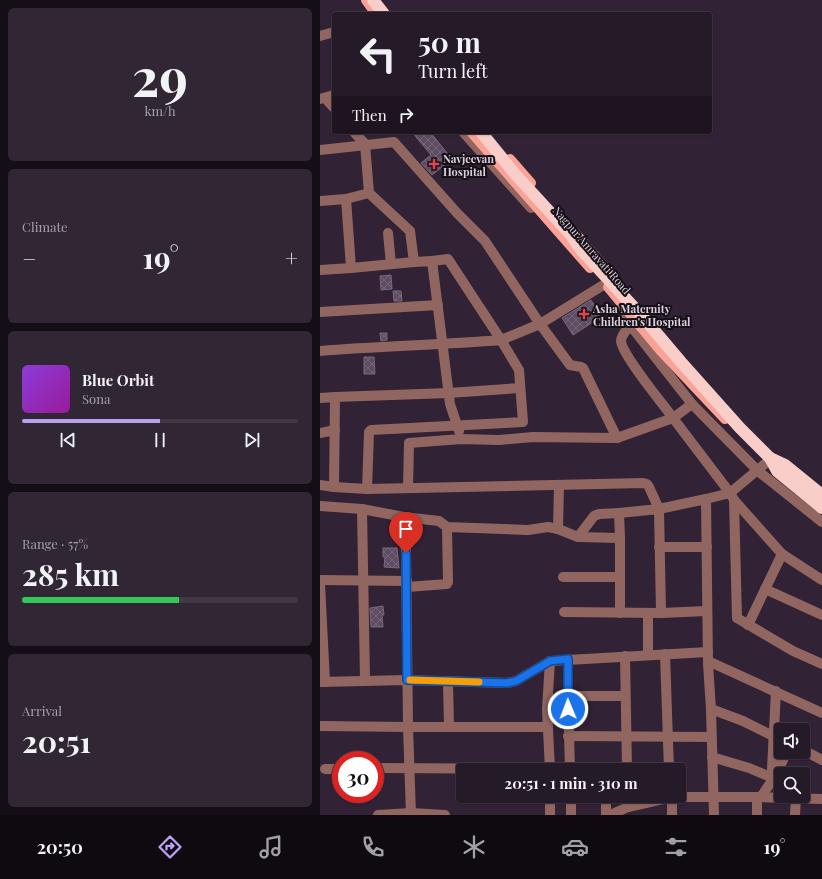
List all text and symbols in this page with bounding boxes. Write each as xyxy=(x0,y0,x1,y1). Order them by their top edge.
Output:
text: 50 m xyxy=(418,23,481,60)
icon: left xyxy=(352,28,404,80)
text: 29 xyxy=(132,41,188,110)
text: Turn left xyxy=(418,59,488,83)
text: km/h xyxy=(144,102,176,119)
icon: right xyxy=(395,104,417,126)
text: Then xyxy=(352,105,387,125)
place label: Navjeevan Hospital xyxy=(443,151,494,179)
marker: Navjeevan Hospital xyxy=(428,158,440,170)
street label: Nagpur Amravati Road xyxy=(550,203,635,297)
text: Climate xyxy=(22,218,68,235)
text: 19° xyxy=(143,237,179,277)
text: − xyxy=(22,243,36,273)
text: + xyxy=(285,243,298,273)
place label: Asha Maternity Children's Hospital xyxy=(592,301,691,329)
marker: Asha Maternity Children's Hospital xyxy=(578,308,590,320)
text: Blue Orbit xyxy=(82,370,154,390)
text: Sona xyxy=(82,390,110,407)
icon: previous xyxy=(57,429,79,451)
icon: pause xyxy=(149,429,171,451)
icon: next xyxy=(241,429,263,451)
pin xyxy=(389,512,423,553)
icon: arrive xyxy=(395,518,417,540)
text: Range · 57% xyxy=(22,535,88,552)
text: 285 km xyxy=(22,554,119,594)
position arrow xyxy=(547,688,589,730)
text: Arrival xyxy=(22,702,62,719)
text: 20:51 xyxy=(22,721,91,761)
map controls xyxy=(774,723,810,803)
button: sound xyxy=(774,723,810,759)
speed limit sign: 30 xyxy=(332,751,384,803)
button: search xyxy=(774,767,810,803)
text: 20:51 · 1 min · 310 m xyxy=(504,773,638,793)
icon: directions xyxy=(156,833,184,861)
icon: music xyxy=(257,833,285,861)
icon: phone xyxy=(359,833,387,861)
icon: climate xyxy=(460,833,488,861)
icon: car xyxy=(561,833,589,861)
icon: filters xyxy=(662,833,690,861)
text: 20:50 xyxy=(37,835,83,859)
text: 19° xyxy=(764,835,785,859)

